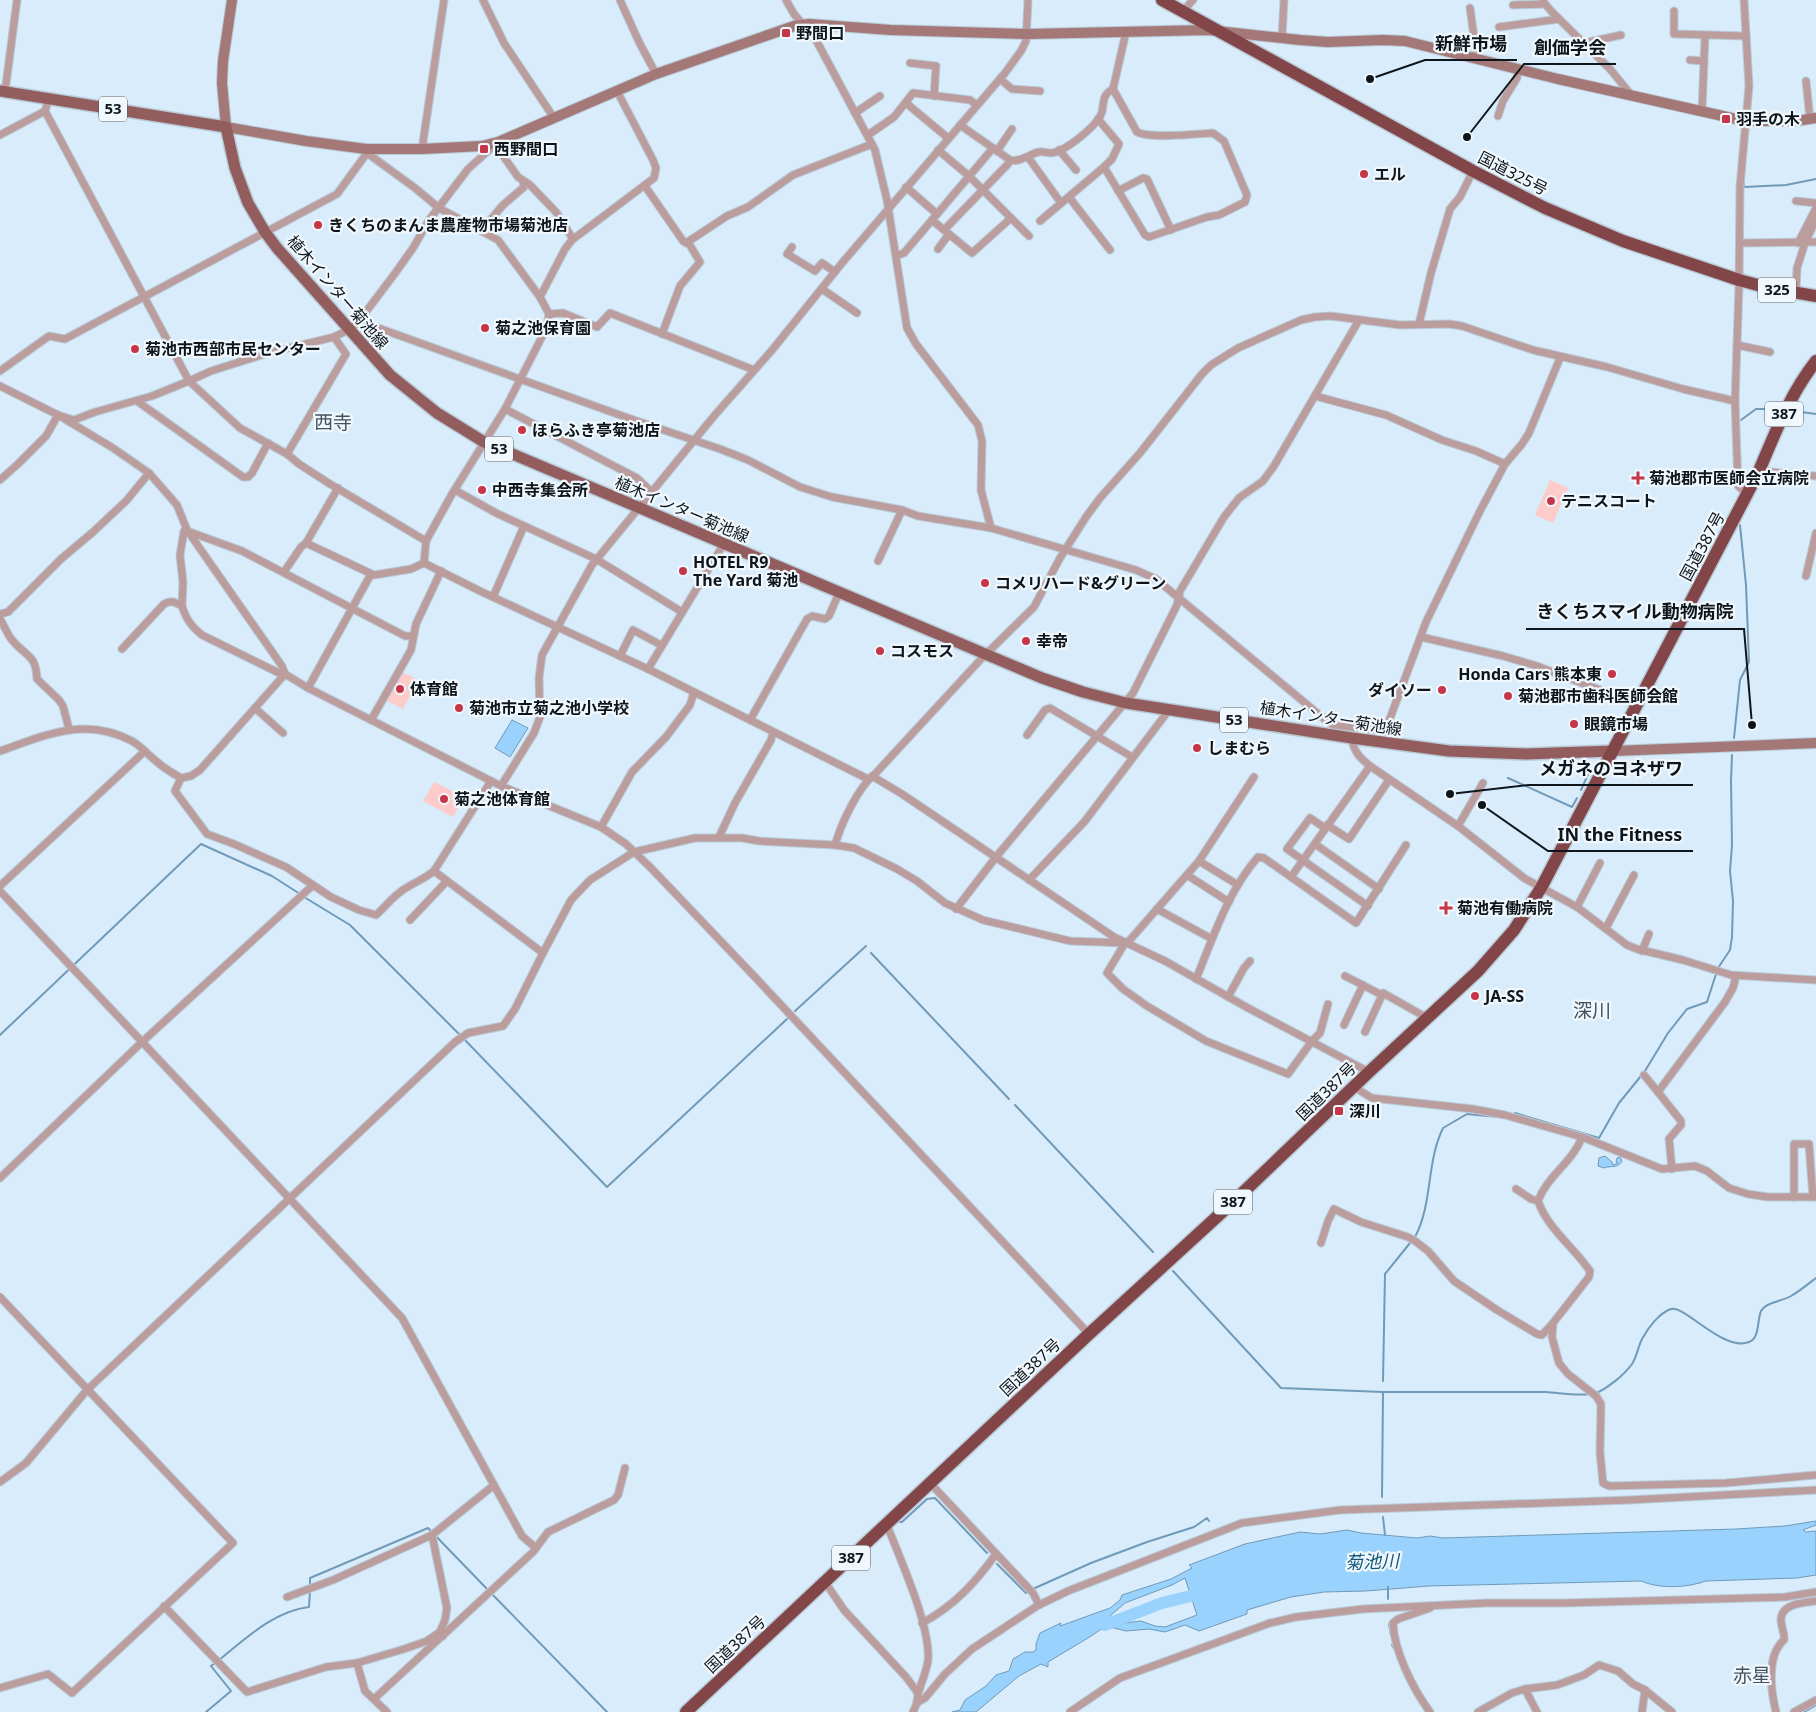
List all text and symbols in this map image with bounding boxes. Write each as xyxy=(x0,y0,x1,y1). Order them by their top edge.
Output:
place label: 野間口 xyxy=(796,22,844,44)
marker: 野間口 xyxy=(780,27,792,39)
callout: 新鮮市場 xyxy=(1425,27,1517,60)
text: 新鮮市場 xyxy=(1435,31,1507,55)
callout: 創価学会 xyxy=(1524,31,1616,64)
text: 創価学会 xyxy=(1534,35,1606,59)
road number: 53 xyxy=(99,96,127,122)
place label: 羽手の木 xyxy=(1736,108,1800,130)
marker: 羽手の木 xyxy=(1720,113,1732,125)
place label: 西野間口 xyxy=(494,138,558,160)
marker: 西野間口 xyxy=(478,143,490,155)
street label: 国道325号 xyxy=(1474,146,1552,200)
place label: エル xyxy=(1374,163,1406,185)
marker: エル xyxy=(1358,168,1370,180)
place label: きくちのまんま農産物市場菊池店 xyxy=(328,214,568,236)
marker: きくちのまんま農産物市場菊池店 xyxy=(312,219,324,231)
street label: 植木インター菊池線 xyxy=(282,230,394,354)
road number: 325 xyxy=(1758,278,1796,302)
place label: 菊之池保育園 xyxy=(495,317,591,339)
marker: 菊之池保育園 xyxy=(479,322,491,334)
place label: 菊池市西部市民センター xyxy=(145,338,321,360)
marker: 菊池市西部市民センター xyxy=(129,343,141,355)
road number: 387 xyxy=(1765,402,1803,426)
district label: 西寺 xyxy=(314,409,352,435)
place label: ほらふき亭菊池店 xyxy=(532,419,660,441)
marker: ほらふき亭菊池店 xyxy=(516,424,528,436)
road number: 53 xyxy=(485,436,513,462)
place label: 菊池郡市医師会立病院 xyxy=(1649,467,1809,489)
street label: 植木インター菊池線 xyxy=(611,471,753,547)
marker: 菊池郡市医師会立病院 xyxy=(1631,471,1645,485)
place label: 中西寺集会所 xyxy=(492,479,588,501)
marker: 中西寺集会所 xyxy=(476,484,488,496)
place label: テニスコート xyxy=(1561,490,1657,512)
marker: テニスコート xyxy=(1545,495,1557,507)
street label: 国道387号 xyxy=(1675,508,1729,584)
place label: HOTEL R9 The Yard 菊池 xyxy=(693,551,798,591)
marker: HOTEL R9 The Yard 菊池 xyxy=(677,565,689,577)
place label: コメリハード&グリーン xyxy=(995,572,1166,594)
marker: コメリハード&グリーン xyxy=(979,577,991,589)
callout: きくちスマイル動物病院 xyxy=(1526,596,1744,629)
text: きくちスマイル動物病院 xyxy=(1536,599,1734,623)
place label: 幸帝 xyxy=(1036,630,1068,652)
marker: 幸帝 xyxy=(1020,635,1032,647)
place label: コスモス xyxy=(890,640,954,662)
marker: コスモス xyxy=(874,645,886,657)
place label: Honda Cars 熊本東 xyxy=(1458,663,1602,685)
marker: Honda Cars 熊本東 xyxy=(1606,668,1618,680)
place label: 体育館 xyxy=(410,678,458,700)
place label: ダイソー xyxy=(1368,679,1432,701)
marker: 体育館 xyxy=(394,683,406,695)
marker: ダイソー xyxy=(1436,684,1448,696)
place label: 菊池郡市歯科医師会館 xyxy=(1518,685,1678,707)
marker: 菊池郡市歯科医師会館 xyxy=(1502,690,1514,702)
street label: 植木インター菊池線 xyxy=(1258,696,1404,740)
place label: 菊池市立菊之池小学校 xyxy=(469,697,629,719)
marker: 菊池市立菊之池小学校 xyxy=(453,702,465,714)
road number: 53 xyxy=(1220,708,1248,732)
place label: 眼鏡市場 xyxy=(1584,713,1648,735)
marker: 眼鏡市場 xyxy=(1568,718,1580,730)
place label: しまむら xyxy=(1207,737,1271,759)
marker: しまむら xyxy=(1191,742,1203,754)
callout: メガネのヨネザワ xyxy=(1529,752,1693,785)
text: メガネのヨネザワ xyxy=(1539,756,1683,780)
place label: 菊之池体育館 xyxy=(454,788,550,810)
marker: 菊之池体育館 xyxy=(438,793,450,805)
callout: IN the Fitness xyxy=(1548,818,1693,851)
text: IN the Fitness xyxy=(1558,822,1682,846)
place label: 菊池有働病院 xyxy=(1457,897,1553,919)
marker: 菊池有働病院 xyxy=(1439,901,1453,915)
place label: JA-SS xyxy=(1483,985,1524,1007)
marker: JA-SS xyxy=(1469,990,1481,1002)
district label: 深川 xyxy=(1573,997,1611,1023)
street label: 国道387号 xyxy=(1291,1057,1361,1125)
place label: 深川 xyxy=(1349,1100,1381,1122)
marker: 深川 xyxy=(1333,1105,1345,1117)
road number: 387 xyxy=(1214,1190,1252,1214)
street label: 国道387号 xyxy=(995,1333,1065,1401)
road number: 387 xyxy=(832,1546,870,1570)
water label: 菊池川 xyxy=(1345,1548,1401,1574)
street label: 国道387号 xyxy=(700,1610,770,1678)
district label: 赤星 xyxy=(1733,1662,1771,1688)

